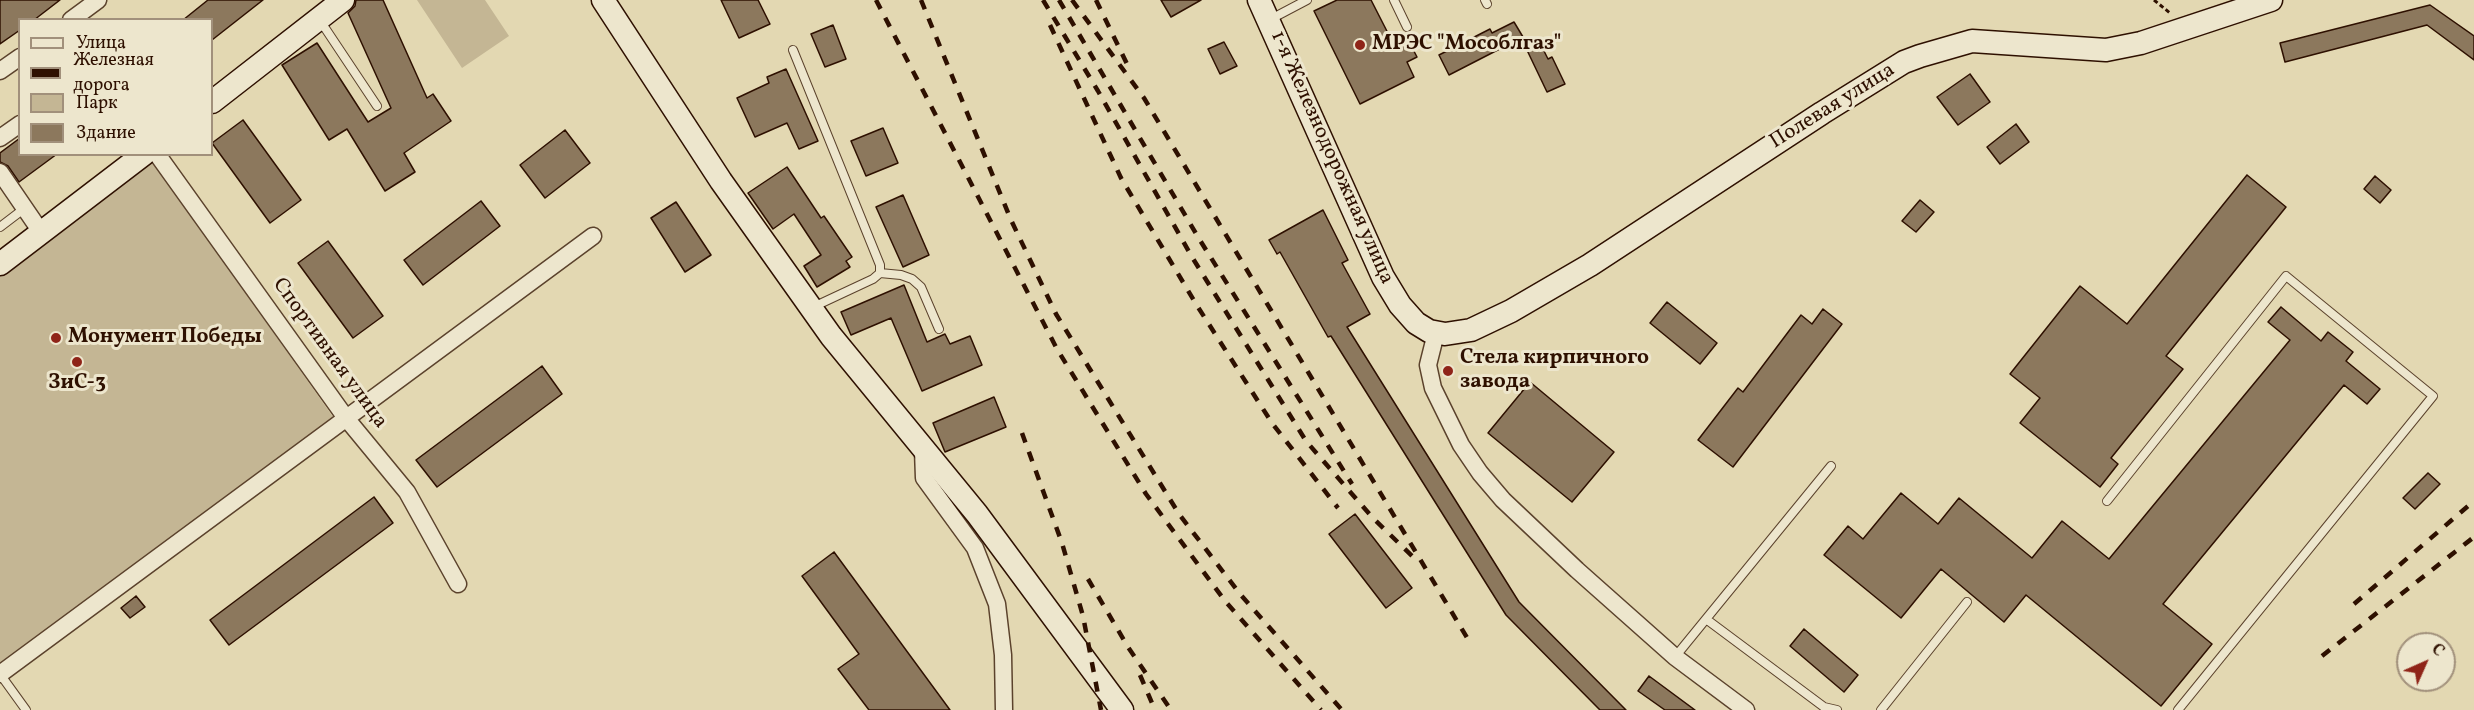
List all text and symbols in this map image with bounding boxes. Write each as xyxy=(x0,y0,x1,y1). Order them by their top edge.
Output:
legend xyxy=(18,18,213,156)
street label: 1-я Железнодорожная улица xyxy=(1264,27,1398,289)
text: Улица xyxy=(76,31,126,56)
place label: МРЭС "Мособлгаз" xyxy=(1372,32,1561,58)
marker: МРЭС "Мособлгаз" xyxy=(1353,38,1367,52)
text: Железная дорога xyxy=(73,48,154,98)
street label: Полевая улица xyxy=(1766,58,1900,156)
text: Парк xyxy=(76,91,118,116)
text: Здание xyxy=(76,121,136,146)
street label: Спортивная улица xyxy=(266,274,392,434)
place label: Монумент Победы xyxy=(68,325,262,351)
marker: Монумент Победы xyxy=(49,331,63,345)
place label: Стела кирпичного завода xyxy=(1460,346,1649,396)
marker: ЗиС-3 xyxy=(70,355,84,369)
marker: Стела кирпичного завода xyxy=(1441,364,1455,378)
place label: ЗиС-3 xyxy=(48,371,106,397)
north arrow xyxy=(2396,632,2456,692)
text: С xyxy=(2426,639,2449,662)

